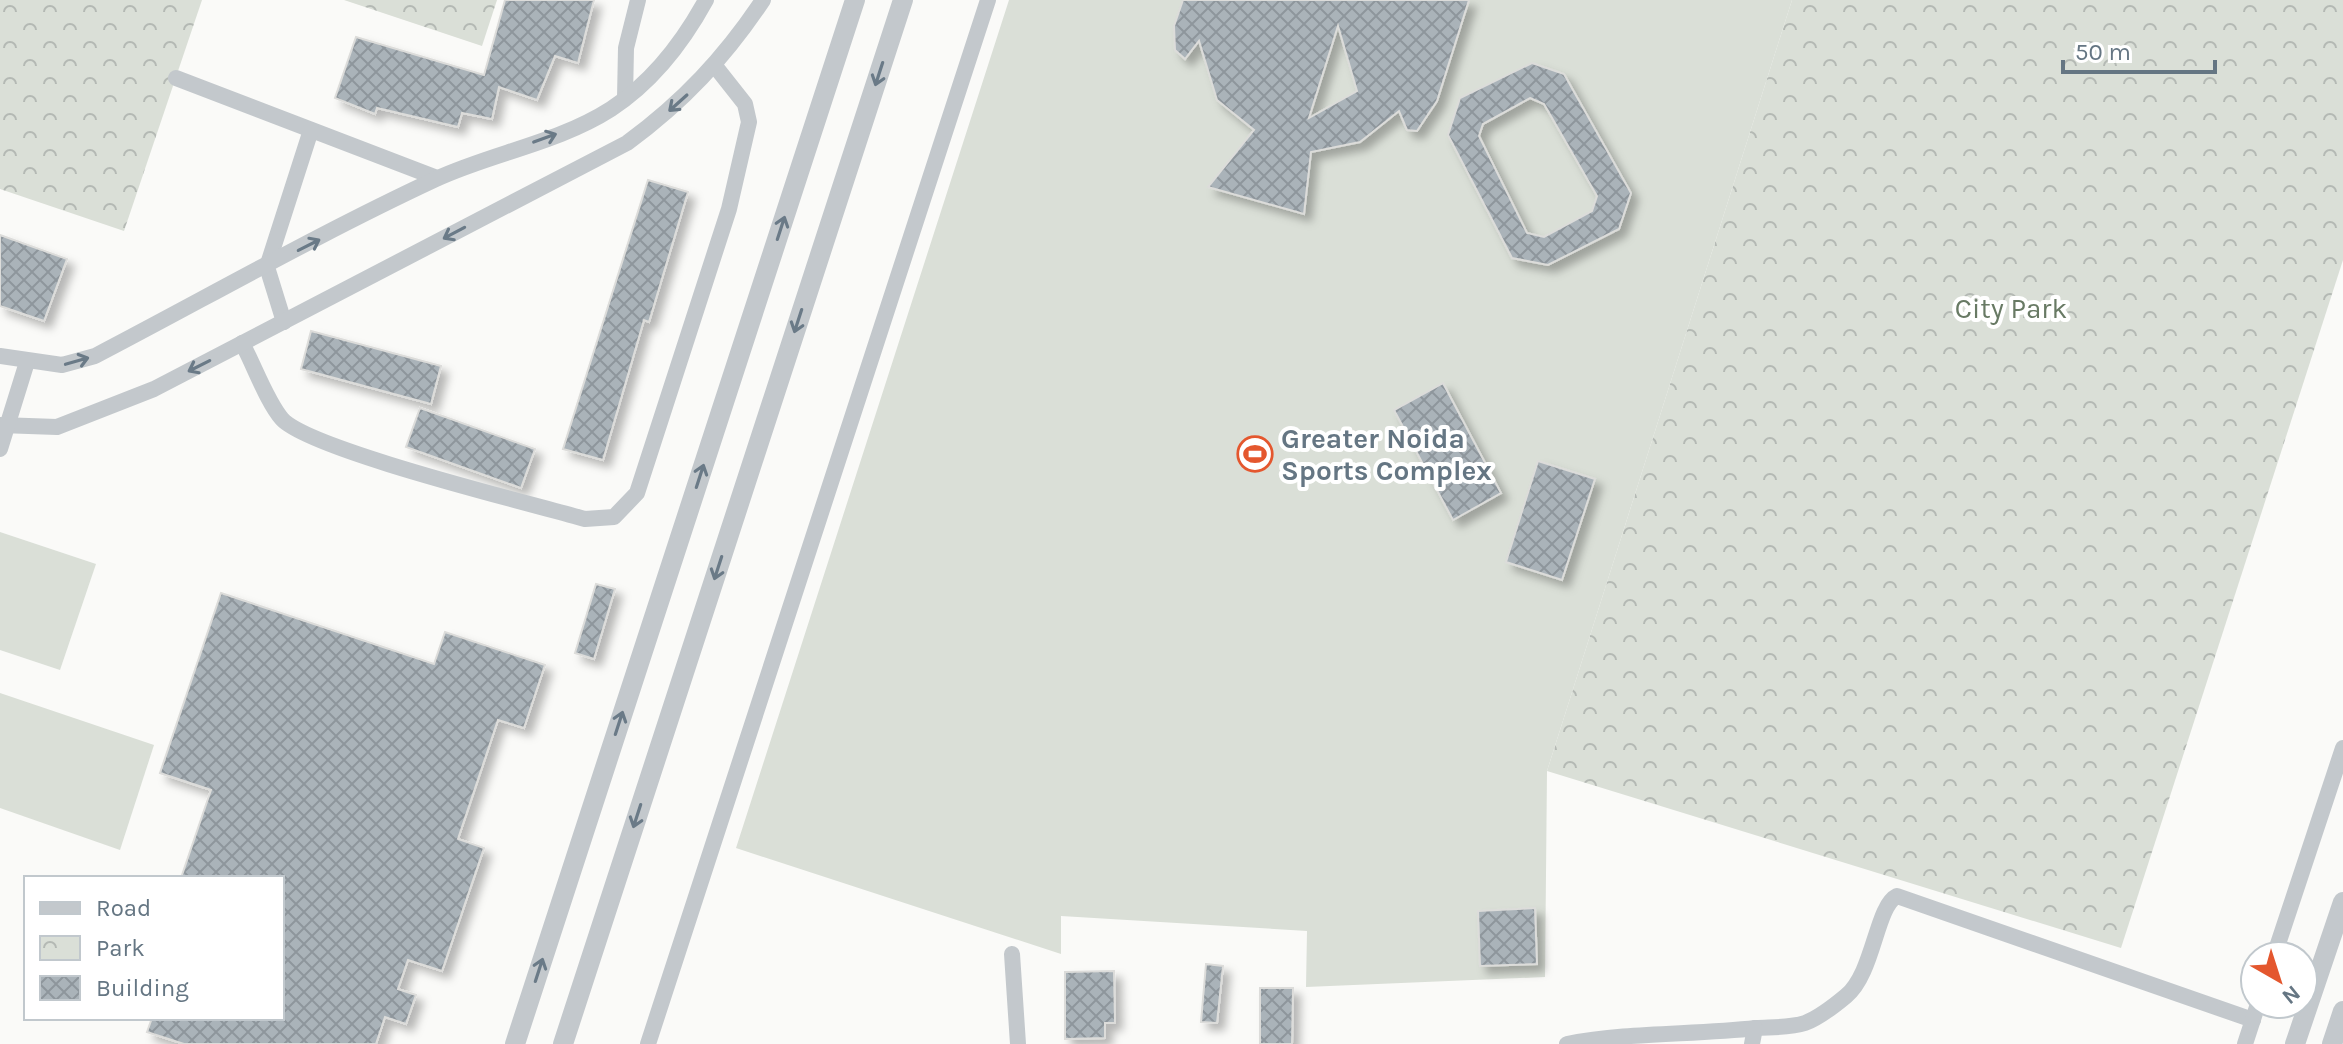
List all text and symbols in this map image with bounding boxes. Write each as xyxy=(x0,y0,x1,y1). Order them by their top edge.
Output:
scale bar xyxy=(2063,24,2215,74)
text: 50 m xyxy=(2075,38,2131,66)
one-way arrow xyxy=(871,61,886,86)
one-way arrow xyxy=(669,93,689,111)
one-way arrow xyxy=(533,130,557,144)
one-way arrow xyxy=(774,216,789,241)
one-way arrow xyxy=(443,225,467,241)
one-way arrow xyxy=(297,236,320,252)
park label: City Park xyxy=(1955,292,2067,325)
one-way arrow xyxy=(790,309,805,334)
one-way arrow xyxy=(63,353,89,368)
one-way arrow xyxy=(187,358,211,374)
place label: Greater Noida Sports Complex xyxy=(1281,422,1492,487)
sports icon: Greater Noida Sports Complex xyxy=(1236,435,1274,473)
one-way arrow xyxy=(693,463,708,489)
one-way arrow xyxy=(709,556,724,581)
one-way arrow xyxy=(613,710,628,735)
one-way arrow xyxy=(629,802,644,828)
legend xyxy=(24,876,284,1020)
text: Road xyxy=(96,894,151,922)
text: Park xyxy=(96,934,145,962)
north arrow xyxy=(2239,940,2319,1020)
one-way arrow xyxy=(532,958,547,983)
text: Building xyxy=(96,974,189,1002)
text: N xyxy=(2277,980,2305,1010)

